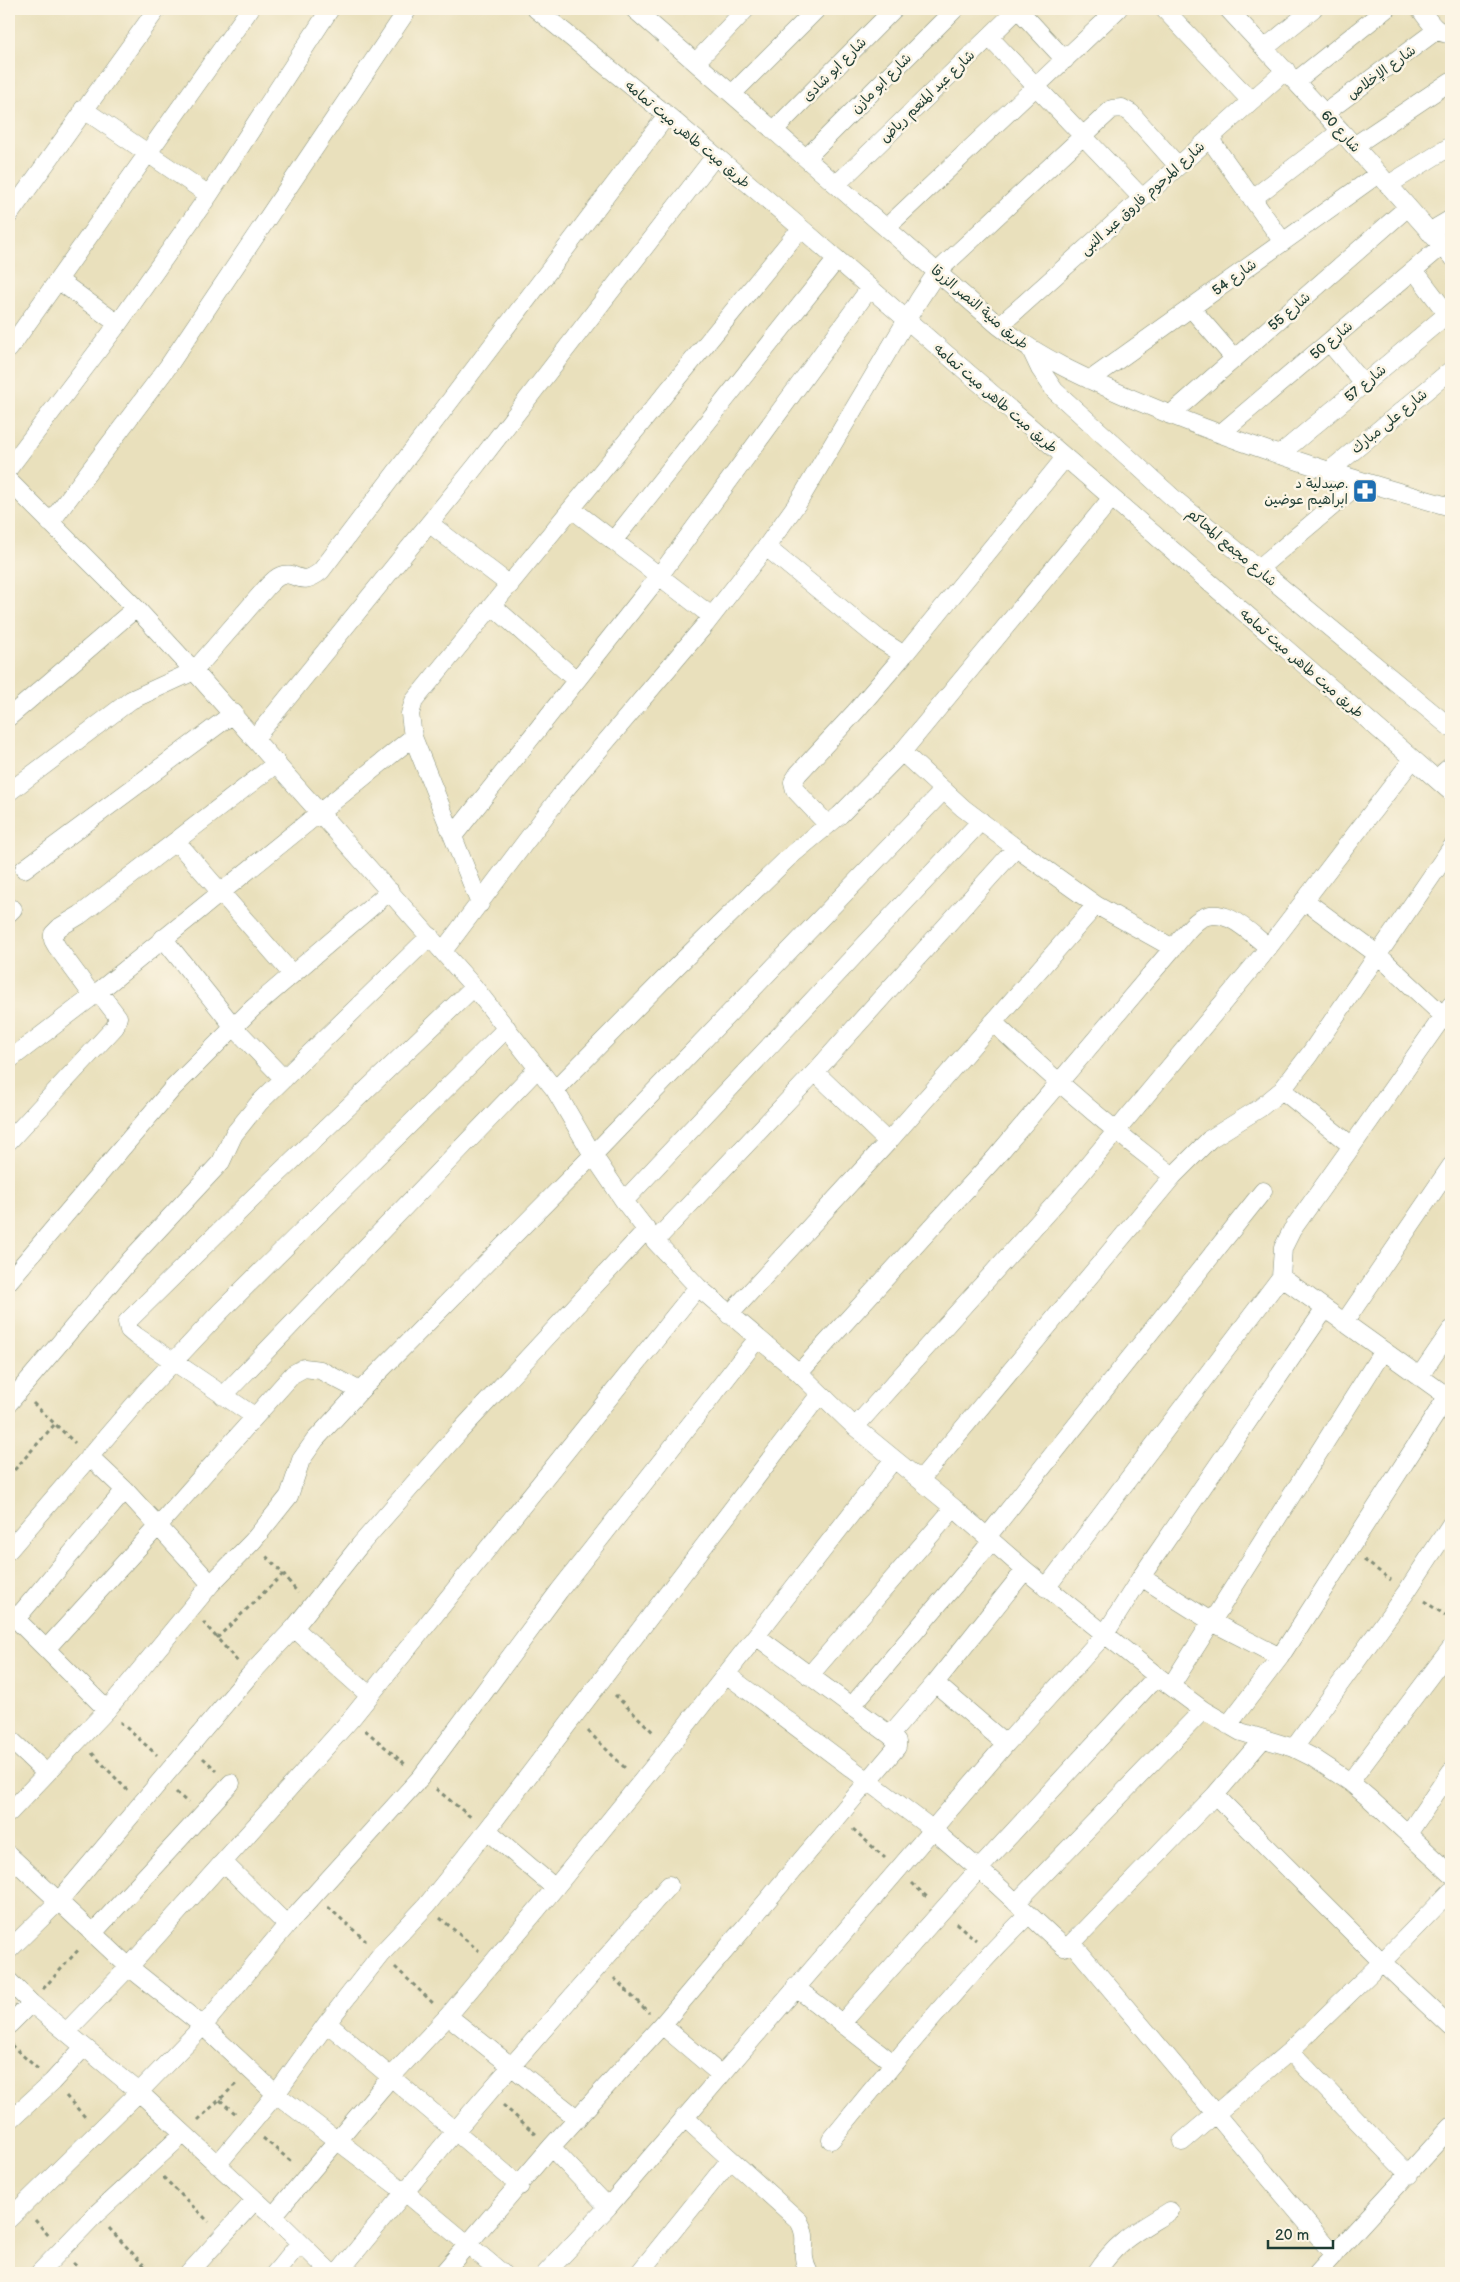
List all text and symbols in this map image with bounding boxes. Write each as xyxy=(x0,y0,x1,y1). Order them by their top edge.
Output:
street label: شارع ابو شادى xyxy=(799,34,871,106)
street label: شارع الإخلاص xyxy=(1344,42,1420,104)
street label: شارع عبد المنعم رياض xyxy=(876,47,980,147)
street label: شارع ابو مازن xyxy=(848,50,916,118)
street label: طريق ميت طاهر, ميت تمامه xyxy=(622,77,754,192)
street label: شارع 60 xyxy=(1317,107,1364,157)
street label: شارع المرحوم فاروق عبد النبى xyxy=(1077,138,1210,261)
street label: شارع 54 xyxy=(1209,256,1260,300)
street label: طريق منية النصر الزرقا xyxy=(927,262,1032,353)
street label: شارع 55 xyxy=(1265,289,1314,335)
street label: شارع 50 xyxy=(1307,318,1357,364)
street label: طريق ميت طاهر, ميت تمامه xyxy=(930,340,1061,457)
street label: شارع 57 xyxy=(1341,361,1390,406)
street label: شارع على مبارك xyxy=(1348,386,1431,458)
place label: صيدلية د. ابراهيم عوضين xyxy=(1264,475,1348,510)
pharmacy icon: صيدلية د. ابراهيم عوضين xyxy=(1352,478,1378,504)
street label: شارع مجمع المحاكم xyxy=(1182,505,1280,591)
street label: طريق ميت طاهر, ميت تمامه xyxy=(1236,605,1367,722)
scale bar xyxy=(1268,2217,1332,2249)
text: 20 m xyxy=(1275,2226,1309,2245)

